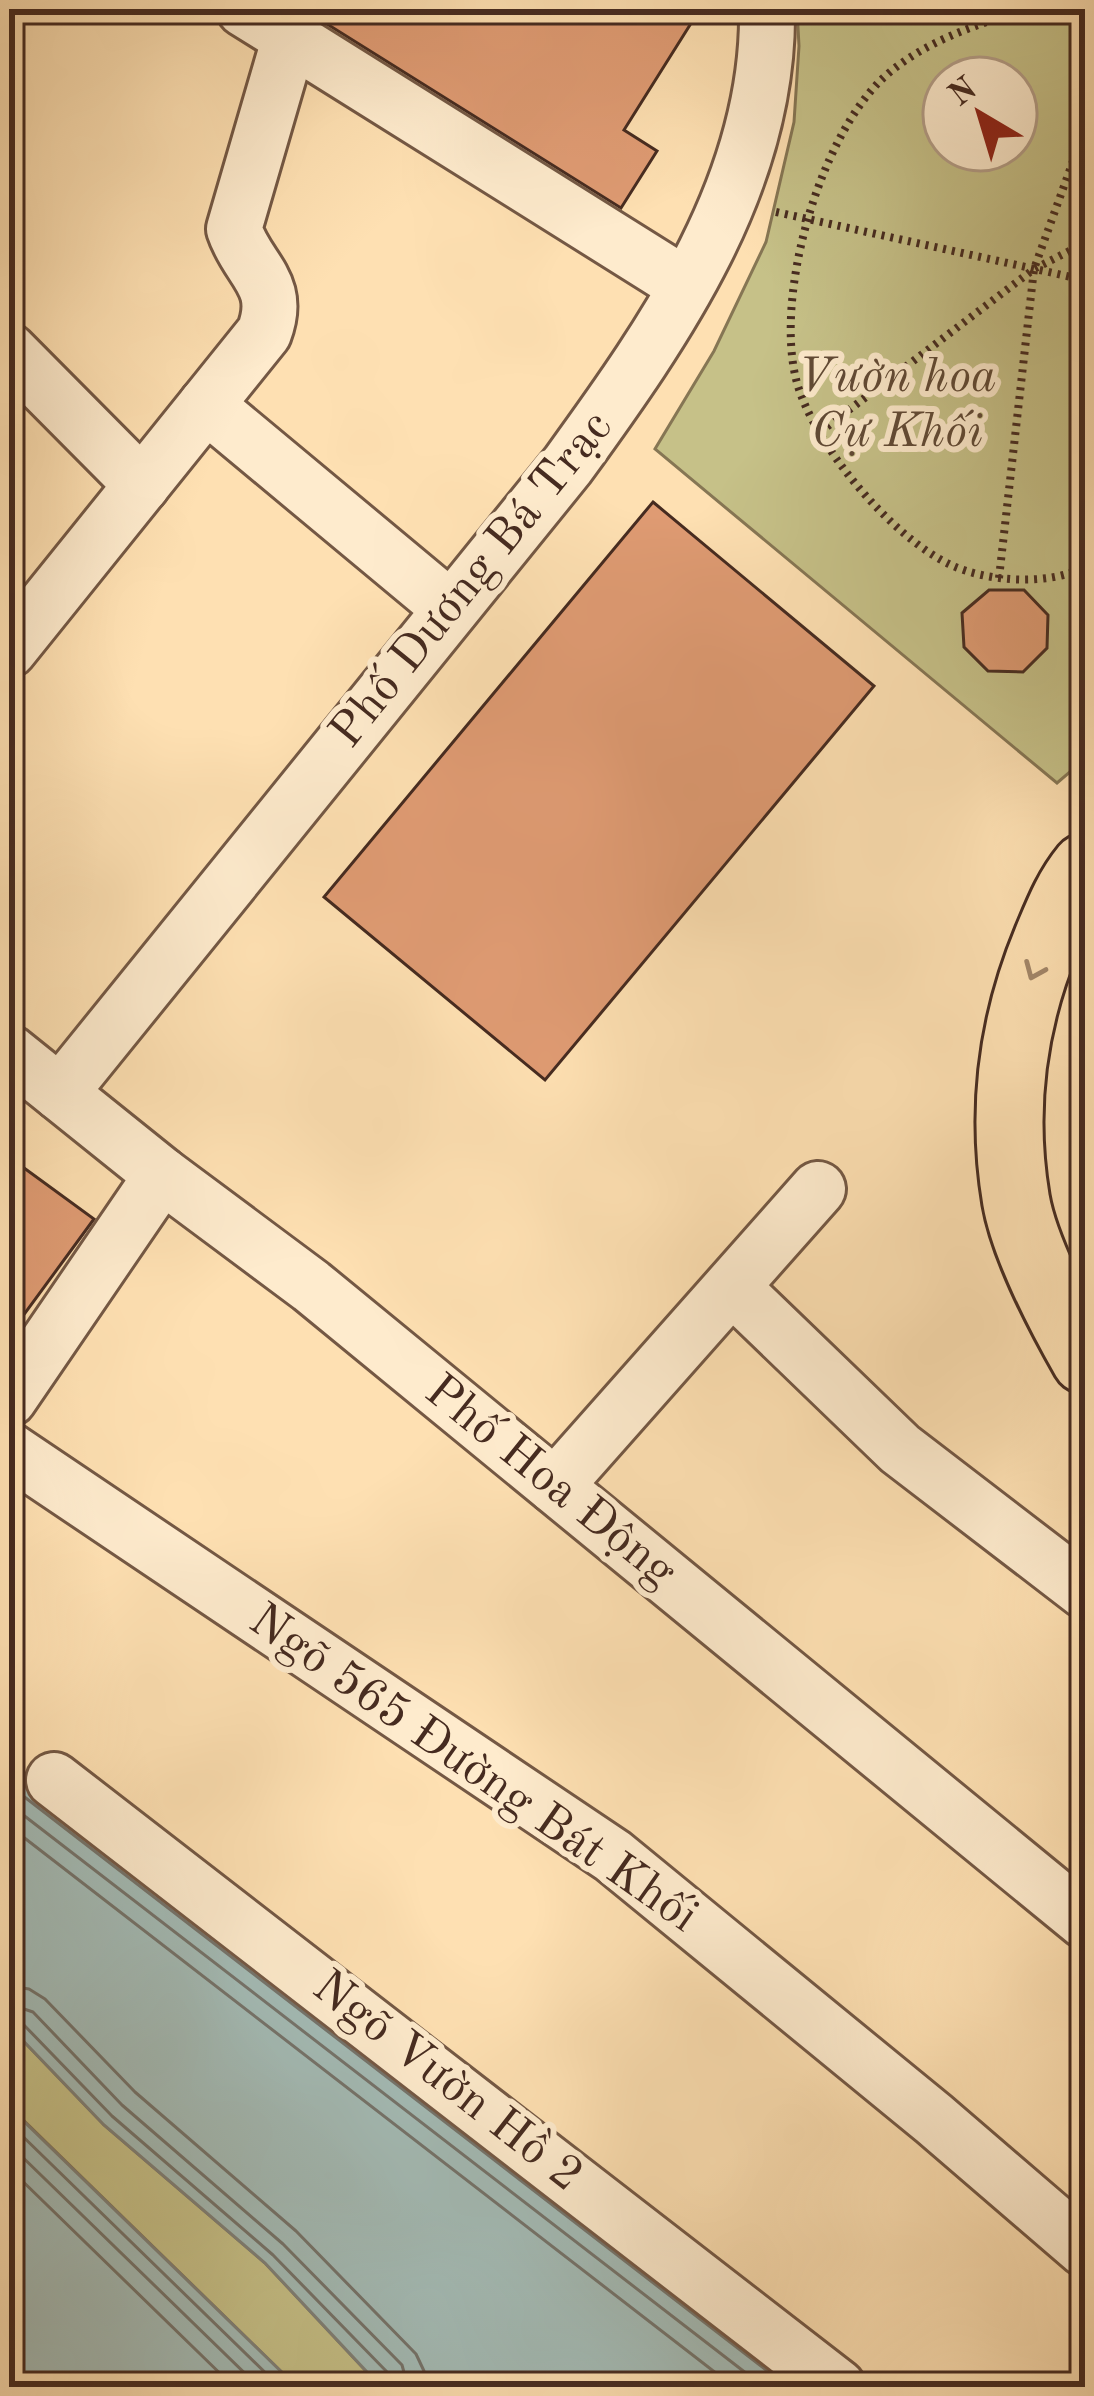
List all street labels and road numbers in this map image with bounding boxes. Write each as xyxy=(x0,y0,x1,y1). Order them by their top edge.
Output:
street label: Phố Dương Bá Trạc xyxy=(321,402,622,757)
street label: Phố Hoa Động xyxy=(415,1366,685,1597)
street label: Ngõ 565 Đường Bát Khối xyxy=(240,1595,706,1942)
street label: Ngõ Vườn Hồ 2 xyxy=(303,1959,593,2202)

